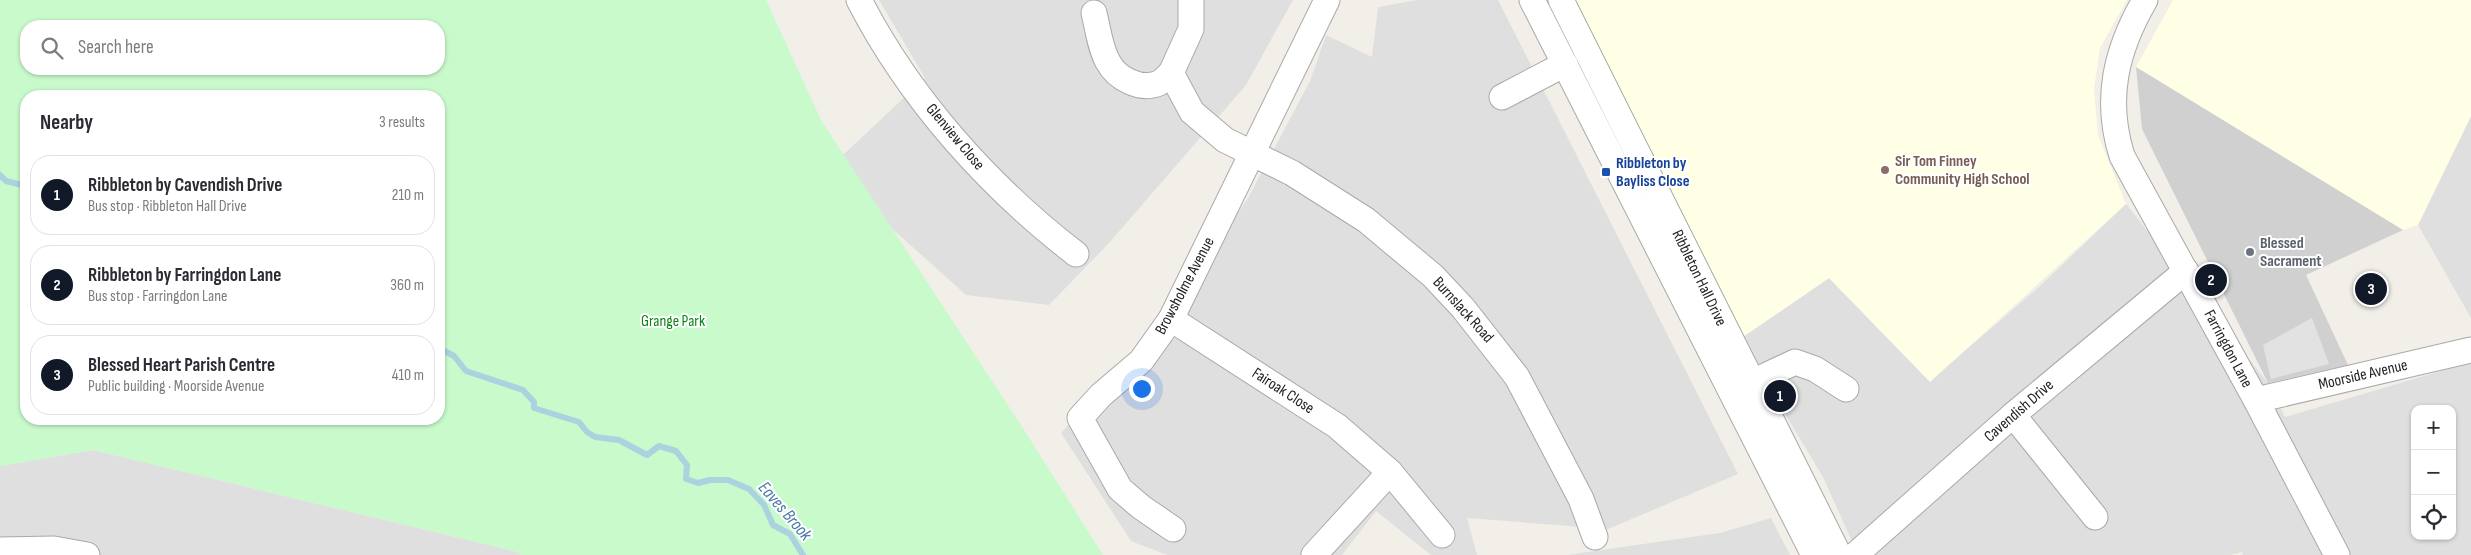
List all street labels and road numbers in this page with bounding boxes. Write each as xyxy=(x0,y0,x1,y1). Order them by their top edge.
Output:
street label: Glenview Close xyxy=(922,100,988,174)
street label: Ribbleton Hall Drive xyxy=(1668,227,1730,329)
street label: Browsholme Avenue xyxy=(1151,234,1219,338)
street label: Burnslack Road xyxy=(1429,273,1497,347)
street label: Farringdon Lane xyxy=(2200,307,2256,391)
street label: Moorside Avenue xyxy=(2317,356,2409,394)
street label: Fairoak Close xyxy=(1248,364,1318,418)
street label: Cavendish Drive xyxy=(1980,376,2058,446)

